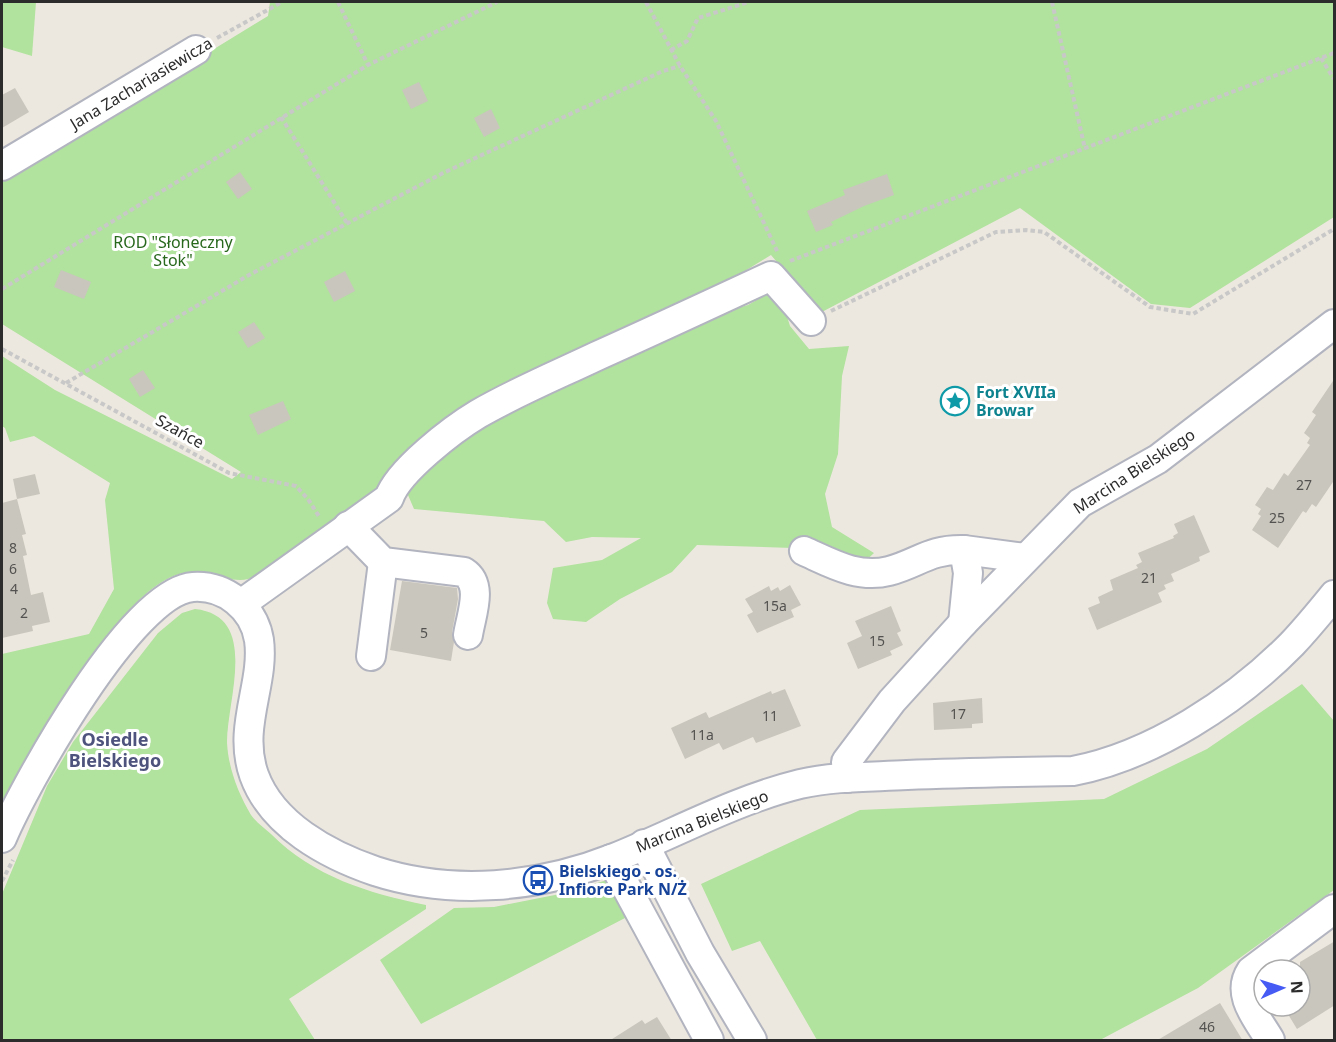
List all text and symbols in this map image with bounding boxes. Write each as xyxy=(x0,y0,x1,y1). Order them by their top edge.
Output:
street label: Jana Zachariasiewicza xyxy=(64,32,216,135)
park label: ROD "Słoneczny Stok" xyxy=(113,231,234,271)
place label: Fort XVIIa Browar xyxy=(976,381,1056,421)
place icon: Fort XVIIa Browar xyxy=(939,385,971,417)
street label: Szańce xyxy=(152,409,208,453)
street label: Marcina Bielskiego xyxy=(1069,423,1199,519)
house number: 27 xyxy=(1296,475,1312,494)
house number: 25 xyxy=(1269,508,1285,527)
house number: 8 xyxy=(9,538,17,557)
house number: 6 xyxy=(9,559,17,578)
house number: 21 xyxy=(1141,568,1157,587)
house number: 4 xyxy=(10,579,18,598)
house number: 15a xyxy=(763,596,787,615)
house number: 2 xyxy=(20,603,28,622)
house number: 5 xyxy=(420,623,428,642)
house number: 15 xyxy=(869,631,885,650)
house number: 17 xyxy=(950,704,966,723)
house number: 11 xyxy=(762,706,778,725)
house number: 11a xyxy=(690,725,714,744)
district label: Osiedle Bielskiego xyxy=(69,727,161,772)
street label: Marcina Bielskiego xyxy=(632,784,772,858)
place label: Bielskiego - os. Infiore Park N/Ż xyxy=(559,860,687,900)
bus stop icon: Bielskiego - os. Infiore Park N/Ż xyxy=(522,864,554,896)
north arrow xyxy=(1252,958,1312,1018)
text: N xyxy=(1286,980,1308,994)
house number: 46 xyxy=(1199,1017,1215,1036)

